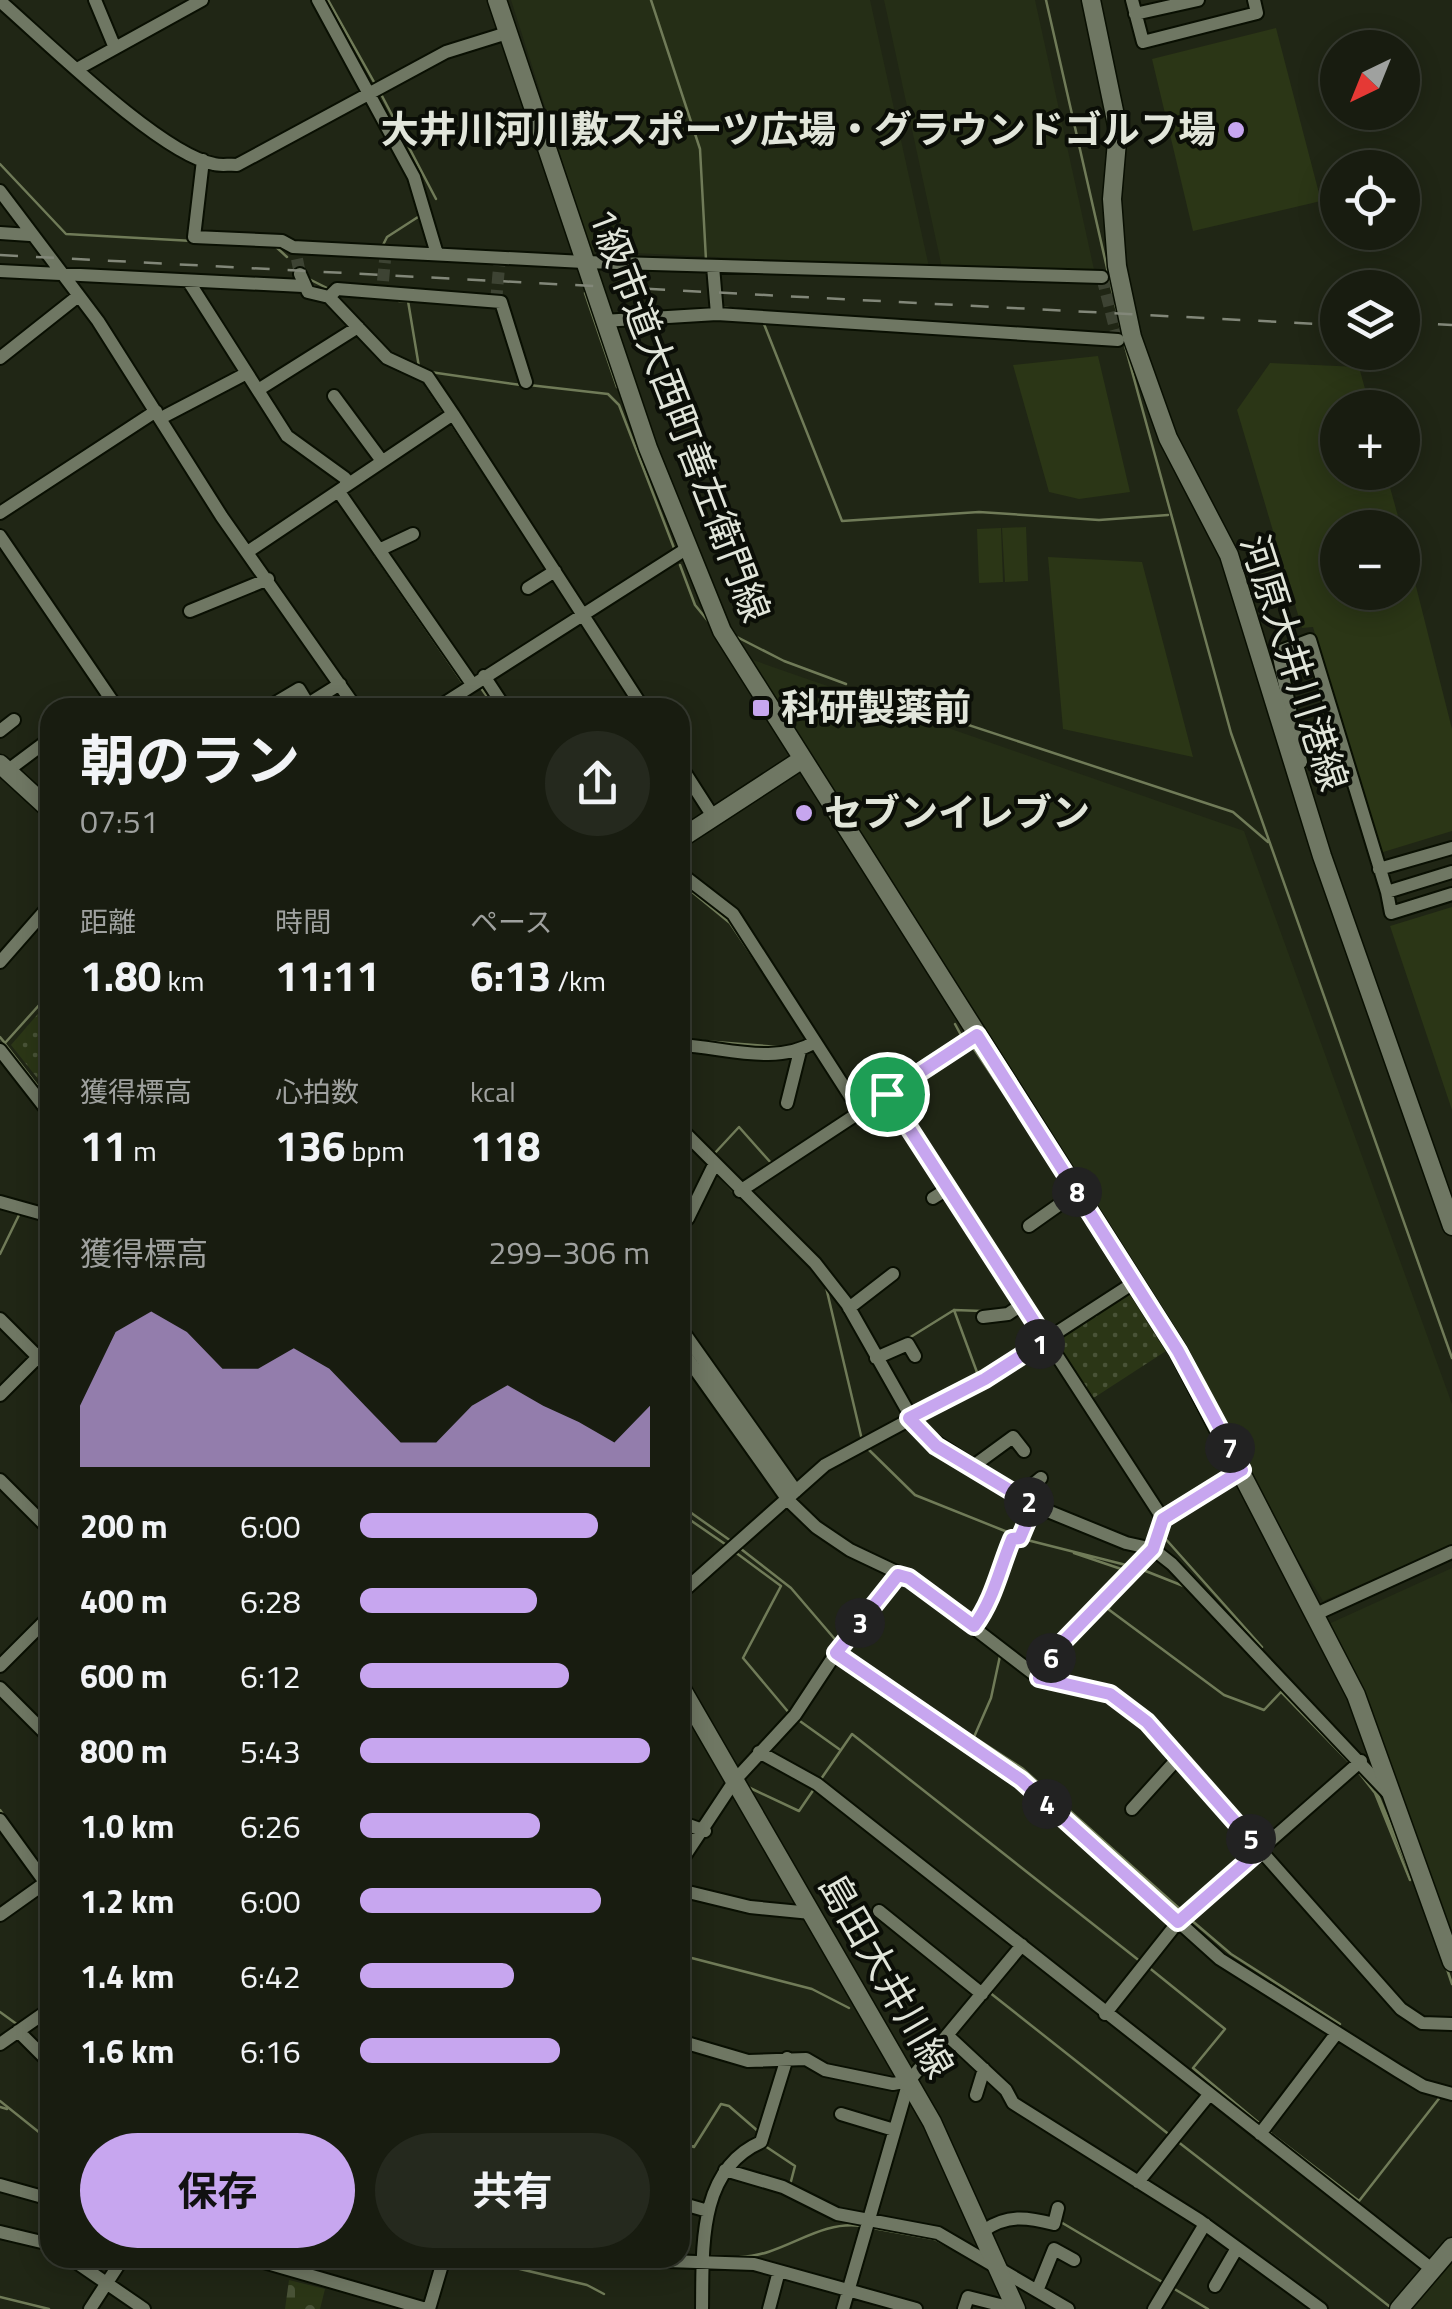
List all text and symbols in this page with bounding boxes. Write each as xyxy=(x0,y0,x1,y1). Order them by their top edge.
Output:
north arrow xyxy=(1320,30,1420,130)
map controls xyxy=(1320,30,1420,610)
place label: 大井川河川敷スポーツ広場・グラウンドゴルフ場 xyxy=(381,100,1216,158)
marker: 大井川河川敷スポーツ広場・グラウンドゴルフ場 xyxy=(1225,119,1247,141)
button: locate xyxy=(1320,150,1420,250)
street label: 1級市道大西町善左衛門線 xyxy=(574,199,786,630)
button: layers xyxy=(1320,270,1420,370)
button: + xyxy=(1320,390,1420,490)
button: − xyxy=(1320,510,1420,610)
street label: 河原大井川港線 xyxy=(1226,527,1364,798)
place label: 科研製薬前 xyxy=(781,678,971,736)
marker: 科研製薬前 xyxy=(750,697,772,719)
text: 朝のラン xyxy=(80,718,300,801)
button: share xyxy=(545,731,650,836)
place label: セブンイレブン xyxy=(824,783,1090,841)
text: 07:51 xyxy=(80,797,159,845)
marker: セブンイレブン xyxy=(793,802,815,824)
text: 距離 xyxy=(80,900,136,943)
text: 時間 xyxy=(275,900,331,943)
text: ペース xyxy=(470,900,553,943)
text: 1.80 xyxy=(80,943,161,1007)
text: 11:11 xyxy=(275,943,380,1007)
text: 6:13 xyxy=(470,943,551,1007)
text: km xyxy=(161,959,204,1002)
text: /km xyxy=(551,959,606,1002)
pin xyxy=(845,1052,930,1137)
icon: arrive xyxy=(860,1067,915,1122)
text: 獲得標高 xyxy=(80,1070,192,1113)
text: 心拍数 xyxy=(275,1070,359,1113)
text: kcal xyxy=(470,1070,516,1113)
text: 11 xyxy=(80,1113,127,1177)
text: 136 xyxy=(275,1113,346,1177)
text: 118 xyxy=(470,1113,541,1177)
text: m xyxy=(127,1129,157,1172)
text: bpm xyxy=(346,1129,405,1172)
pin: 8 xyxy=(1052,1167,1102,1217)
text: 8 xyxy=(1069,1170,1085,1213)
text: 299–306 m xyxy=(488,1228,650,1276)
text: 獲得標高 xyxy=(80,1229,208,1277)
pin: 1 xyxy=(1015,1319,1065,1369)
text: 1 xyxy=(1032,1322,1048,1365)
pin: 7 xyxy=(1205,1423,1255,1473)
text: 7 xyxy=(1222,1426,1238,1469)
pin: 2 xyxy=(1004,1477,1054,1527)
text: 2 xyxy=(1021,1480,1037,1523)
text: 200 m xyxy=(80,1502,168,1550)
text: 6:00 xyxy=(240,1502,301,1550)
text: 400 m xyxy=(80,1577,168,1625)
text: 6:28 xyxy=(240,1577,301,1625)
pin: 3 xyxy=(835,1598,885,1648)
text: 3 xyxy=(852,1601,868,1644)
pin: 6 xyxy=(1026,1633,1076,1683)
text: 6 xyxy=(1043,1636,1059,1679)
text: 600 m xyxy=(80,1652,168,1700)
text: 6:12 xyxy=(240,1652,301,1700)
text: 800 m xyxy=(80,1727,168,1775)
text: 5:43 xyxy=(240,1727,301,1775)
pin: 4 xyxy=(1022,1779,1072,1829)
text: 4 xyxy=(1039,1782,1055,1825)
text: 1.0 km xyxy=(80,1802,174,1850)
text: 6:26 xyxy=(240,1802,301,1850)
pin: 5 xyxy=(1226,1814,1276,1864)
text: 5 xyxy=(1243,1817,1259,1860)
street label: 島田大井川線 xyxy=(805,1862,969,2089)
text: 1.2 km xyxy=(80,1877,174,1925)
text: 6:00 xyxy=(240,1877,301,1925)
text: 1.4 km xyxy=(80,1952,174,2000)
text: 6:42 xyxy=(240,1952,301,2000)
text: 1.6 km xyxy=(80,2027,174,2075)
text: 6:16 xyxy=(240,2027,301,2075)
button: 保存 xyxy=(80,2133,355,2248)
button: 共有 xyxy=(375,2133,650,2248)

